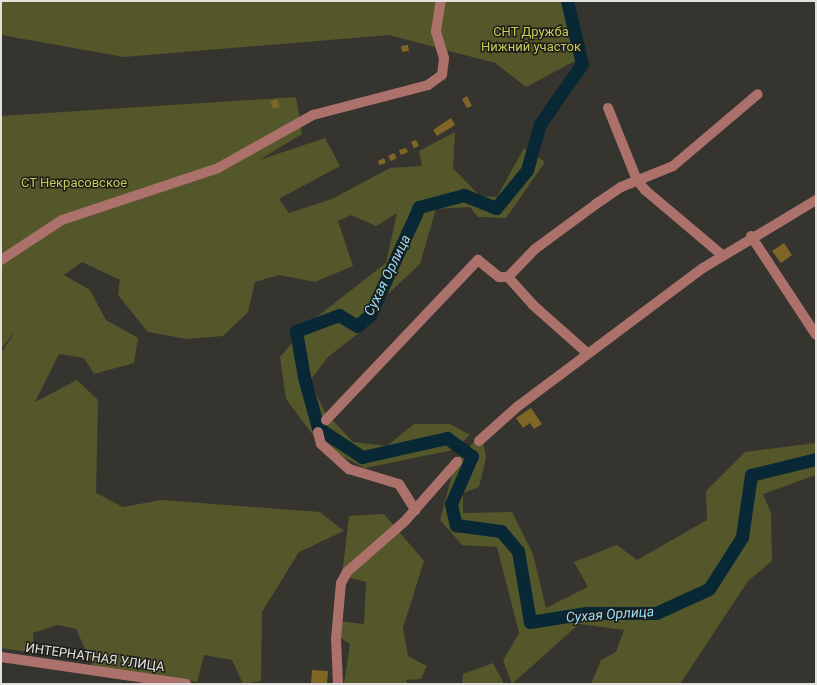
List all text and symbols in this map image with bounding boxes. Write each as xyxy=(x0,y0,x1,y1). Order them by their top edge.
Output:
park label: СНТ Дружба Нижний участок xyxy=(481,25,581,56)
park label: СТ Некрасовское xyxy=(21,175,127,191)
water label: Сухая Орлица xyxy=(360,232,414,318)
water label: Сухая Орлица xyxy=(565,603,655,625)
street label: ИНТЕРНАТНАЯ УЛИЦА xyxy=(24,641,166,675)

